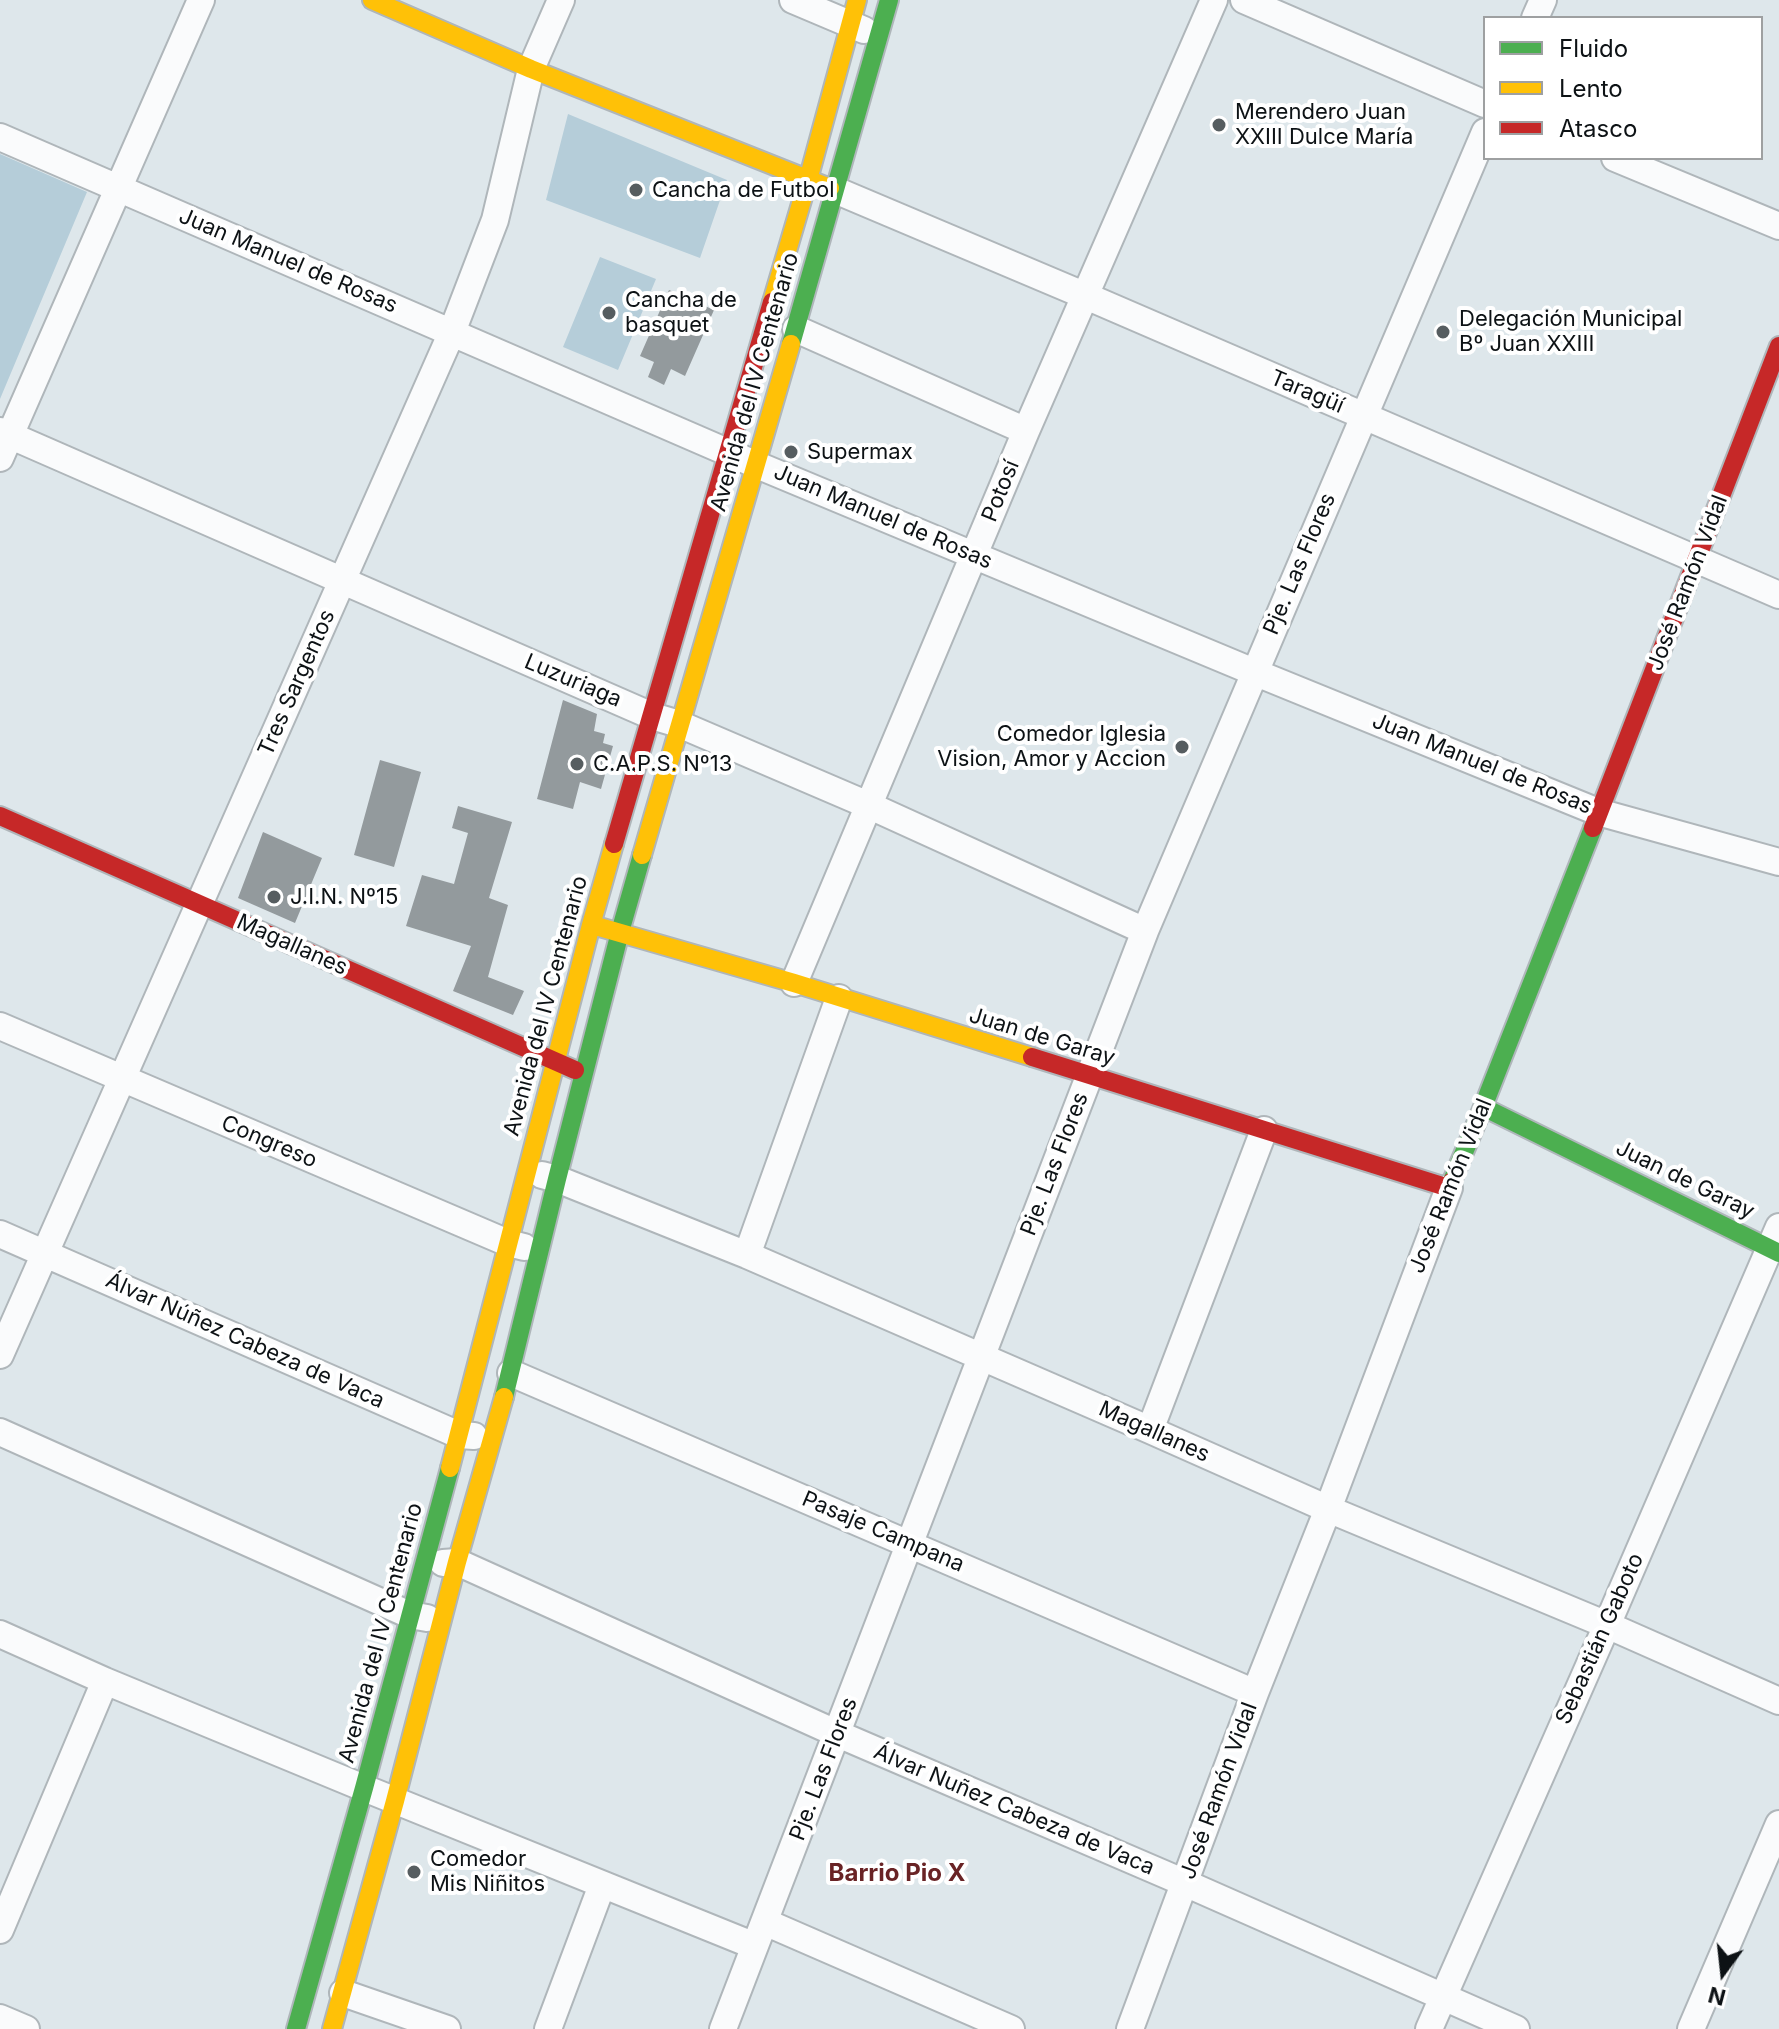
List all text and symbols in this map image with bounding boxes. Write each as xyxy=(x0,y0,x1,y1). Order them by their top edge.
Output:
legend xyxy=(1483,16,1763,160)
text: Fluido xyxy=(1559,34,1628,63)
text: Lento xyxy=(1559,74,1623,103)
place label: Merendero Juan XXIII Dulce María xyxy=(1235,99,1413,150)
text: Atasco xyxy=(1559,114,1637,143)
marker: Merendero Juan XXIII Dulce María xyxy=(1210,116,1228,134)
place label: Cancha de Futbol xyxy=(652,177,834,203)
marker: Cancha de Futbol xyxy=(627,181,645,199)
street label: Juan Manuel de Rosas xyxy=(175,203,401,319)
street label: Avenida del IV Centenario xyxy=(705,250,805,514)
place label: Cancha de basquet xyxy=(625,287,737,338)
marker: Cancha de basquet xyxy=(600,304,618,322)
place label: Delegación Municipal Bº Juan XXIII xyxy=(1459,306,1682,358)
marker: Delegación Municipal Bº Juan XXIII xyxy=(1434,323,1452,341)
street label: Taragüí xyxy=(1266,365,1348,419)
place label: Supermax xyxy=(807,439,913,465)
marker: Supermax xyxy=(782,443,800,461)
street label: Potosí xyxy=(977,456,1025,526)
street label: Juan Manuel de Rosas xyxy=(770,459,996,575)
street label: Pje. Las Flores xyxy=(1258,489,1342,639)
street label: José Ramón Vidal xyxy=(1642,491,1734,675)
street label: Tres Sargentos xyxy=(253,606,341,760)
street label: Luzuriaga xyxy=(521,649,625,713)
street label: Juan Manuel de Rosas xyxy=(1368,708,1596,820)
place label: Comedor Iglesia Vision, Amor y Accion xyxy=(937,721,1166,772)
marker: Comedor Iglesia Vision, Amor y Accion xyxy=(1173,738,1191,756)
place label: C.A.P.S. Nº13 xyxy=(593,751,732,777)
marker: C.A.P.S. Nº13 xyxy=(568,755,586,773)
street label: Avenida del IV Centenario xyxy=(499,873,593,1139)
place label: J.I.N. Nº15 xyxy=(290,884,398,910)
marker: J.I.N. Nº15 xyxy=(265,888,283,906)
street label: Magallanes xyxy=(232,909,352,981)
street label: Juan de Garay xyxy=(966,1002,1118,1072)
street label: Pje. Las Flores xyxy=(1016,1089,1094,1239)
street label: José Ramón Vidal xyxy=(1404,1095,1498,1277)
street label: Congreso xyxy=(217,1110,321,1174)
street label: Juan de Garay xyxy=(1611,1135,1759,1225)
street label: Álvar Núñez Cabeza de Vaca xyxy=(102,1267,388,1415)
street label: Magallanes xyxy=(1094,1396,1214,1468)
street label: Pasaje Campana xyxy=(798,1486,968,1578)
street label: Avenida del IV Centenario xyxy=(334,1500,428,1766)
street label: Sebastián Gaboto xyxy=(1550,1549,1650,1729)
street label: Pje. Las Flores xyxy=(785,1694,863,1844)
street label: José Ramón Vidal xyxy=(1175,1699,1263,1883)
street label: Álvar Nuñez Cabeza de Vaca xyxy=(870,1739,1158,1881)
place label: Comedor Mis Niñitos xyxy=(430,1846,545,1898)
district label: Barrio Pio X xyxy=(829,1860,965,1888)
marker: Comedor Mis Niñitos xyxy=(405,1863,423,1881)
north arrow xyxy=(1683,1933,1763,2013)
text: N xyxy=(1705,1981,1728,2011)

